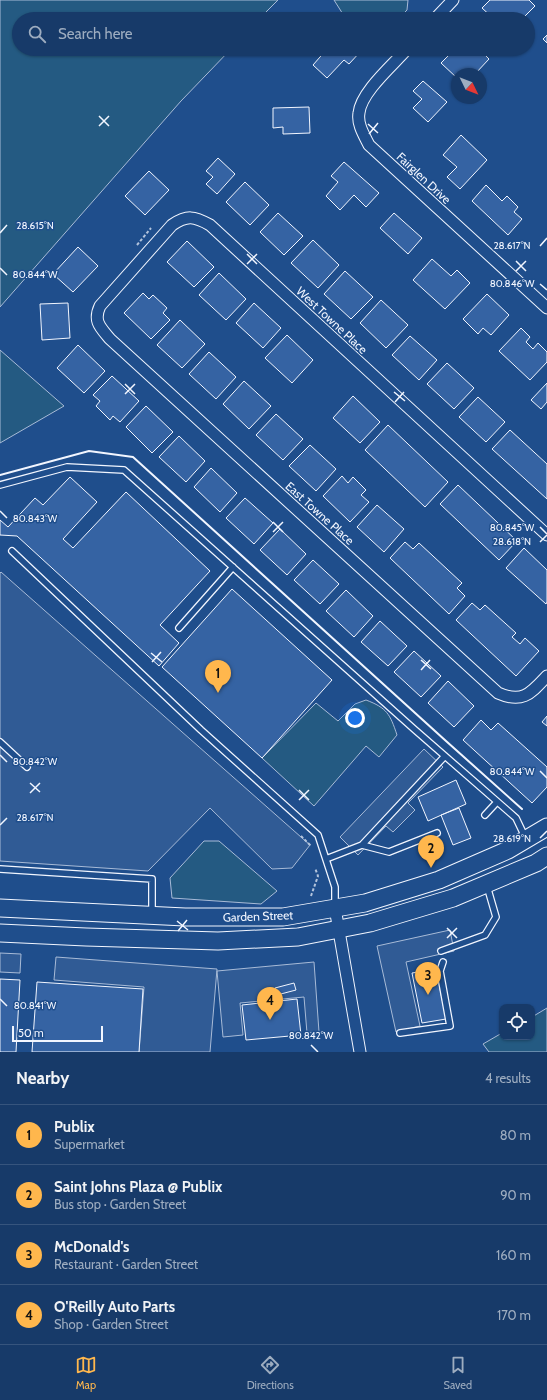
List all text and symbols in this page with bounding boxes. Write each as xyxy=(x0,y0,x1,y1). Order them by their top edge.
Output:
search box xyxy=(12,12,535,56)
icon: search xyxy=(26,23,48,45)
text: Search here xyxy=(58,25,133,43)
north arrow xyxy=(451,68,487,104)
street label: Fairglen Drive xyxy=(394,149,454,207)
text: 28.615°N xyxy=(16,219,54,232)
text: 28.617°N xyxy=(493,239,531,252)
text: 80.844°W xyxy=(13,268,58,281)
text: 80.846°W xyxy=(490,277,535,290)
street label: West Towne Place xyxy=(293,283,371,357)
street label: East Towne Place xyxy=(283,478,357,548)
text: 80.843°W xyxy=(13,512,58,525)
text: 80.845°W xyxy=(490,521,535,534)
text: 28.618°N xyxy=(493,535,531,548)
pin: 1 xyxy=(205,660,231,693)
your location xyxy=(345,708,365,728)
text: 80.842°W xyxy=(13,755,58,768)
text: 80.844°W xyxy=(490,765,535,778)
text: 28.617°N xyxy=(16,811,54,824)
text: 28.619°N xyxy=(493,832,531,845)
pin: 2 xyxy=(418,835,444,868)
street label: Garden Street xyxy=(223,907,293,925)
pin: 3 xyxy=(415,962,441,995)
pin: 4 xyxy=(257,987,283,1020)
text: 80.841°W xyxy=(14,999,57,1012)
map controls xyxy=(499,1004,535,1040)
button: locate xyxy=(499,1004,535,1040)
scale bar xyxy=(12,1024,103,1043)
text: 50 m xyxy=(18,1026,44,1040)
text: 80.842°W xyxy=(289,1029,334,1042)
text: Nearby xyxy=(16,1068,69,1088)
text: 4 results xyxy=(485,1070,531,1086)
text: Publix xyxy=(54,1118,95,1136)
text: 1 xyxy=(27,1127,31,1143)
text: 80 m xyxy=(500,1127,531,1143)
text: Supermarket xyxy=(54,1136,125,1152)
text: Saint Johns Plaza @ Publix xyxy=(54,1178,222,1196)
text: 2 xyxy=(26,1187,32,1203)
text: 90 m xyxy=(500,1187,531,1203)
text: Bus stop · Garden Street xyxy=(54,1196,186,1212)
text: McDonald's xyxy=(54,1238,129,1256)
text: 3 xyxy=(25,1247,33,1263)
text: 160 m xyxy=(496,1247,531,1263)
text: Restaurant · Garden Street xyxy=(54,1256,198,1272)
text: O'Reilly Auto Parts xyxy=(54,1298,175,1316)
text: 4 xyxy=(25,1307,33,1323)
text: 170 m xyxy=(497,1307,531,1323)
text: Shop · Garden Street xyxy=(54,1316,168,1332)
tab: Map xyxy=(75,1354,97,1392)
tab: Directions xyxy=(247,1354,294,1392)
tab: Saved xyxy=(444,1354,472,1392)

